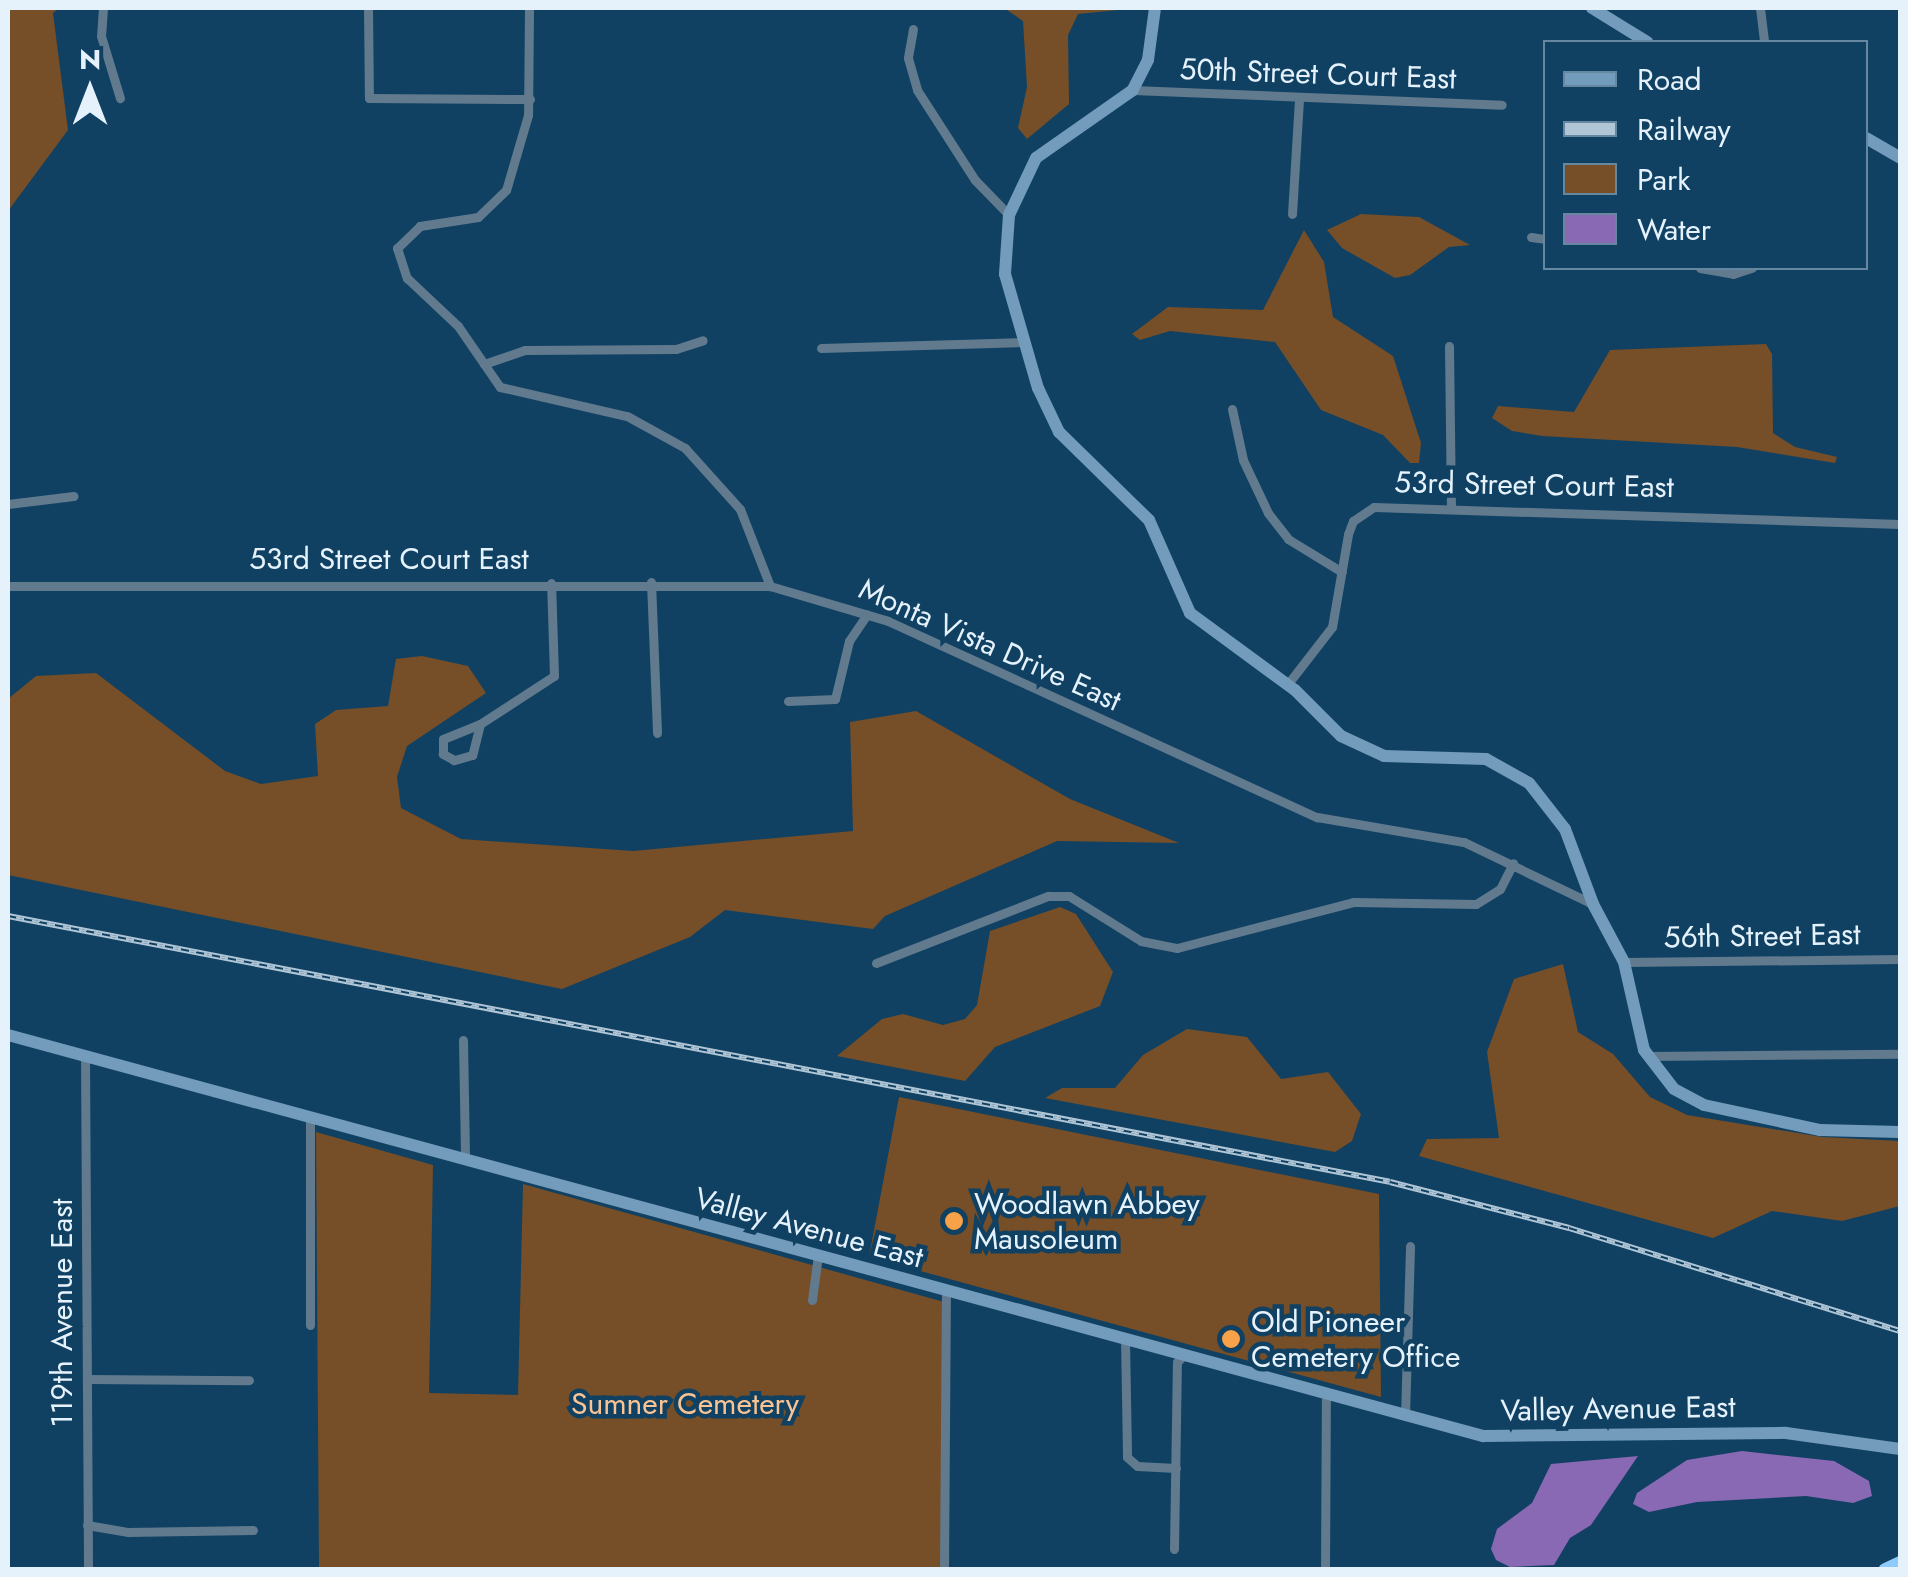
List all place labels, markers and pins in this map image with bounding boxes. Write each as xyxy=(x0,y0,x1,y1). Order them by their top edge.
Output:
place label: Woodlawn Abbey Mausoleum xyxy=(974,1186,1200,1256)
marker: Woodlawn Abbey Mausoleum xyxy=(943,1210,965,1232)
place label: Old Pioneer Cemetery Office xyxy=(1251,1304,1460,1374)
marker: Old Pioneer Cemetery Office xyxy=(1220,1328,1242,1350)

